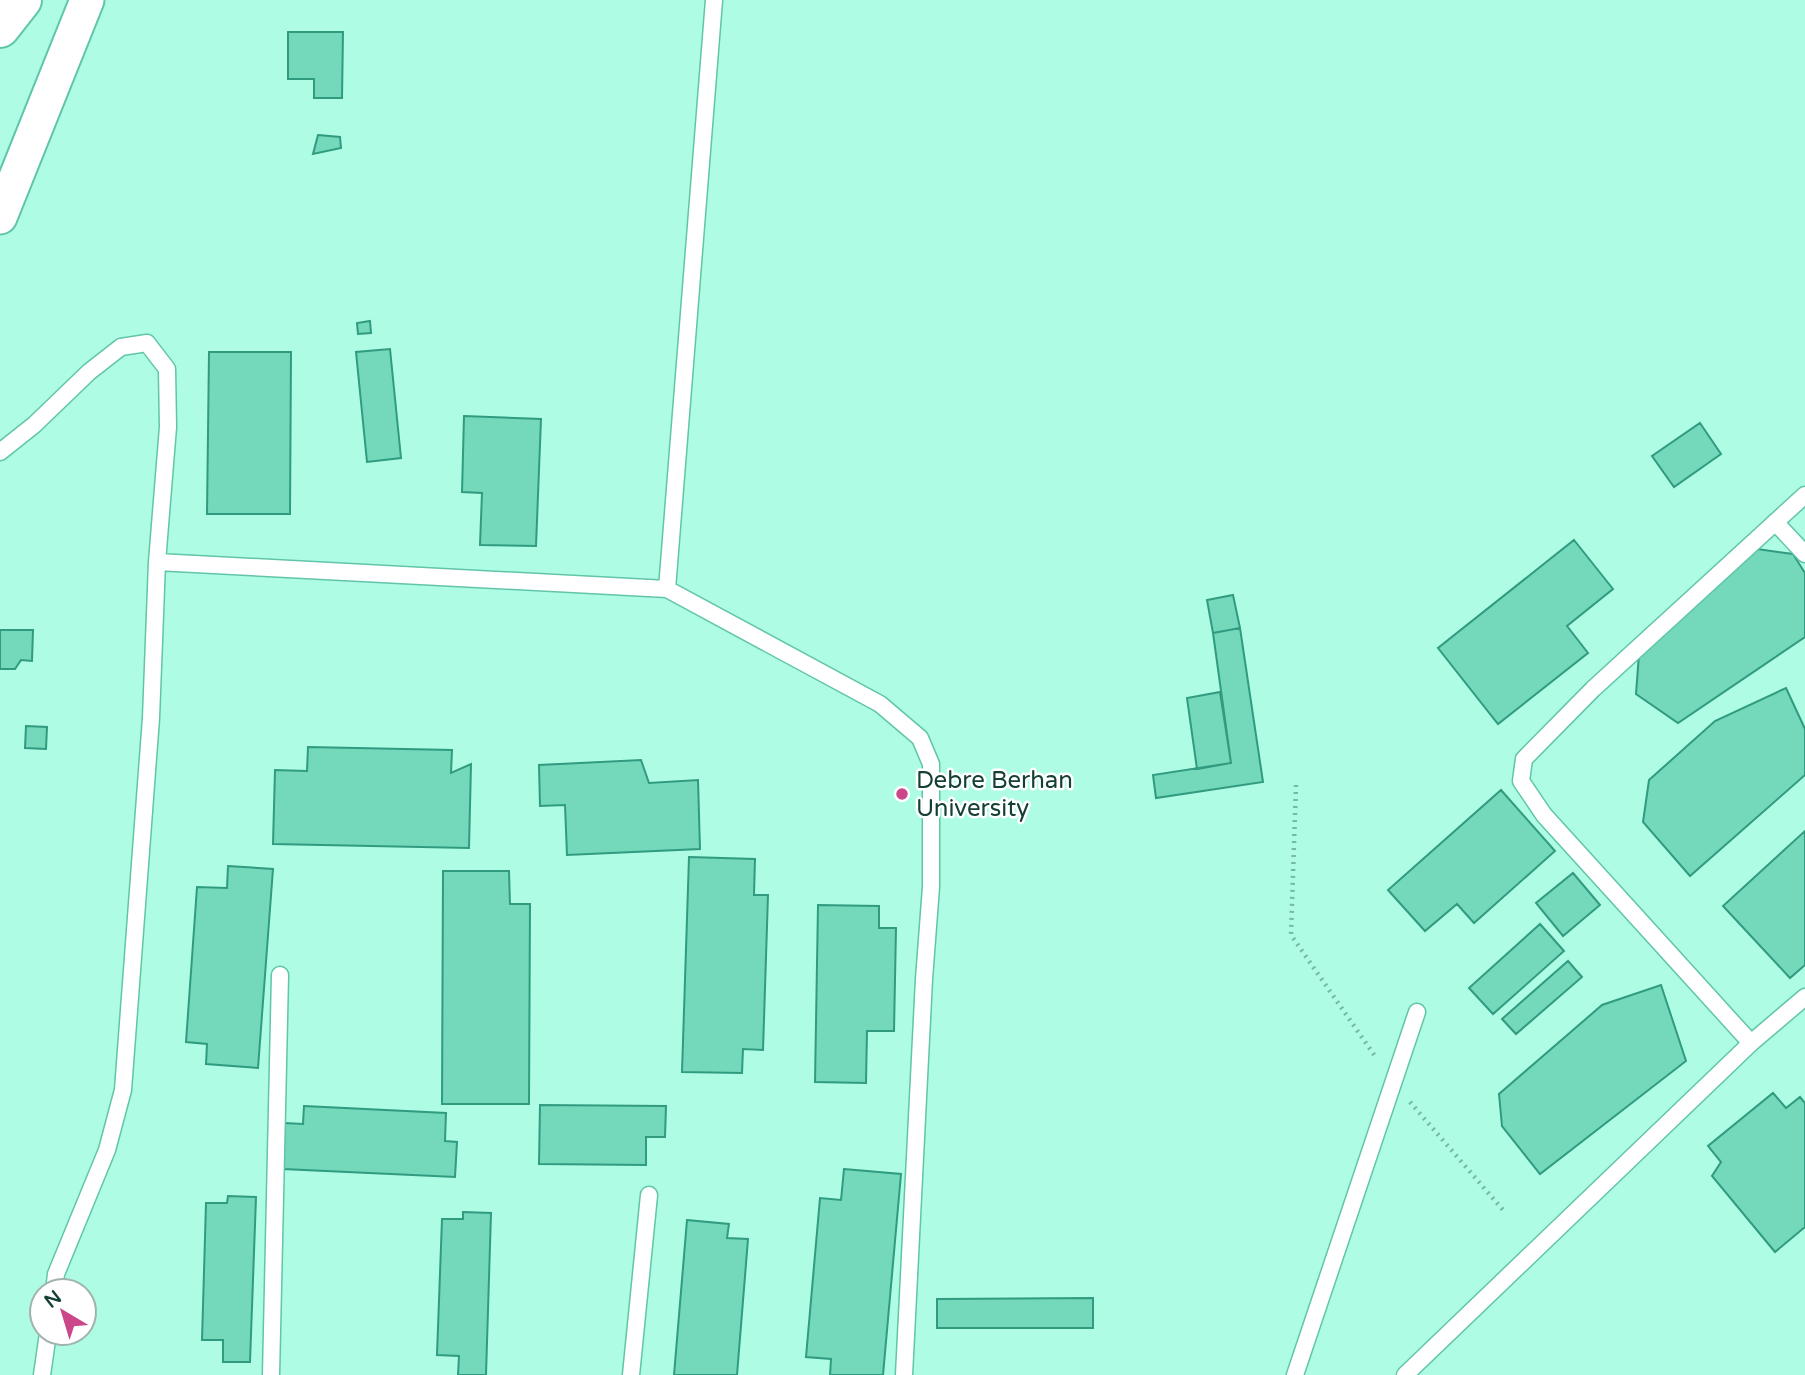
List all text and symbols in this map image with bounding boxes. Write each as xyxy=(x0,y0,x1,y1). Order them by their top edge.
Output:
place label: Debre Berhan University xyxy=(916,766,1073,823)
marker: Debre Berhan University xyxy=(894,786,910,802)
north arrow xyxy=(28,1277,98,1347)
text: N xyxy=(40,1286,66,1313)

